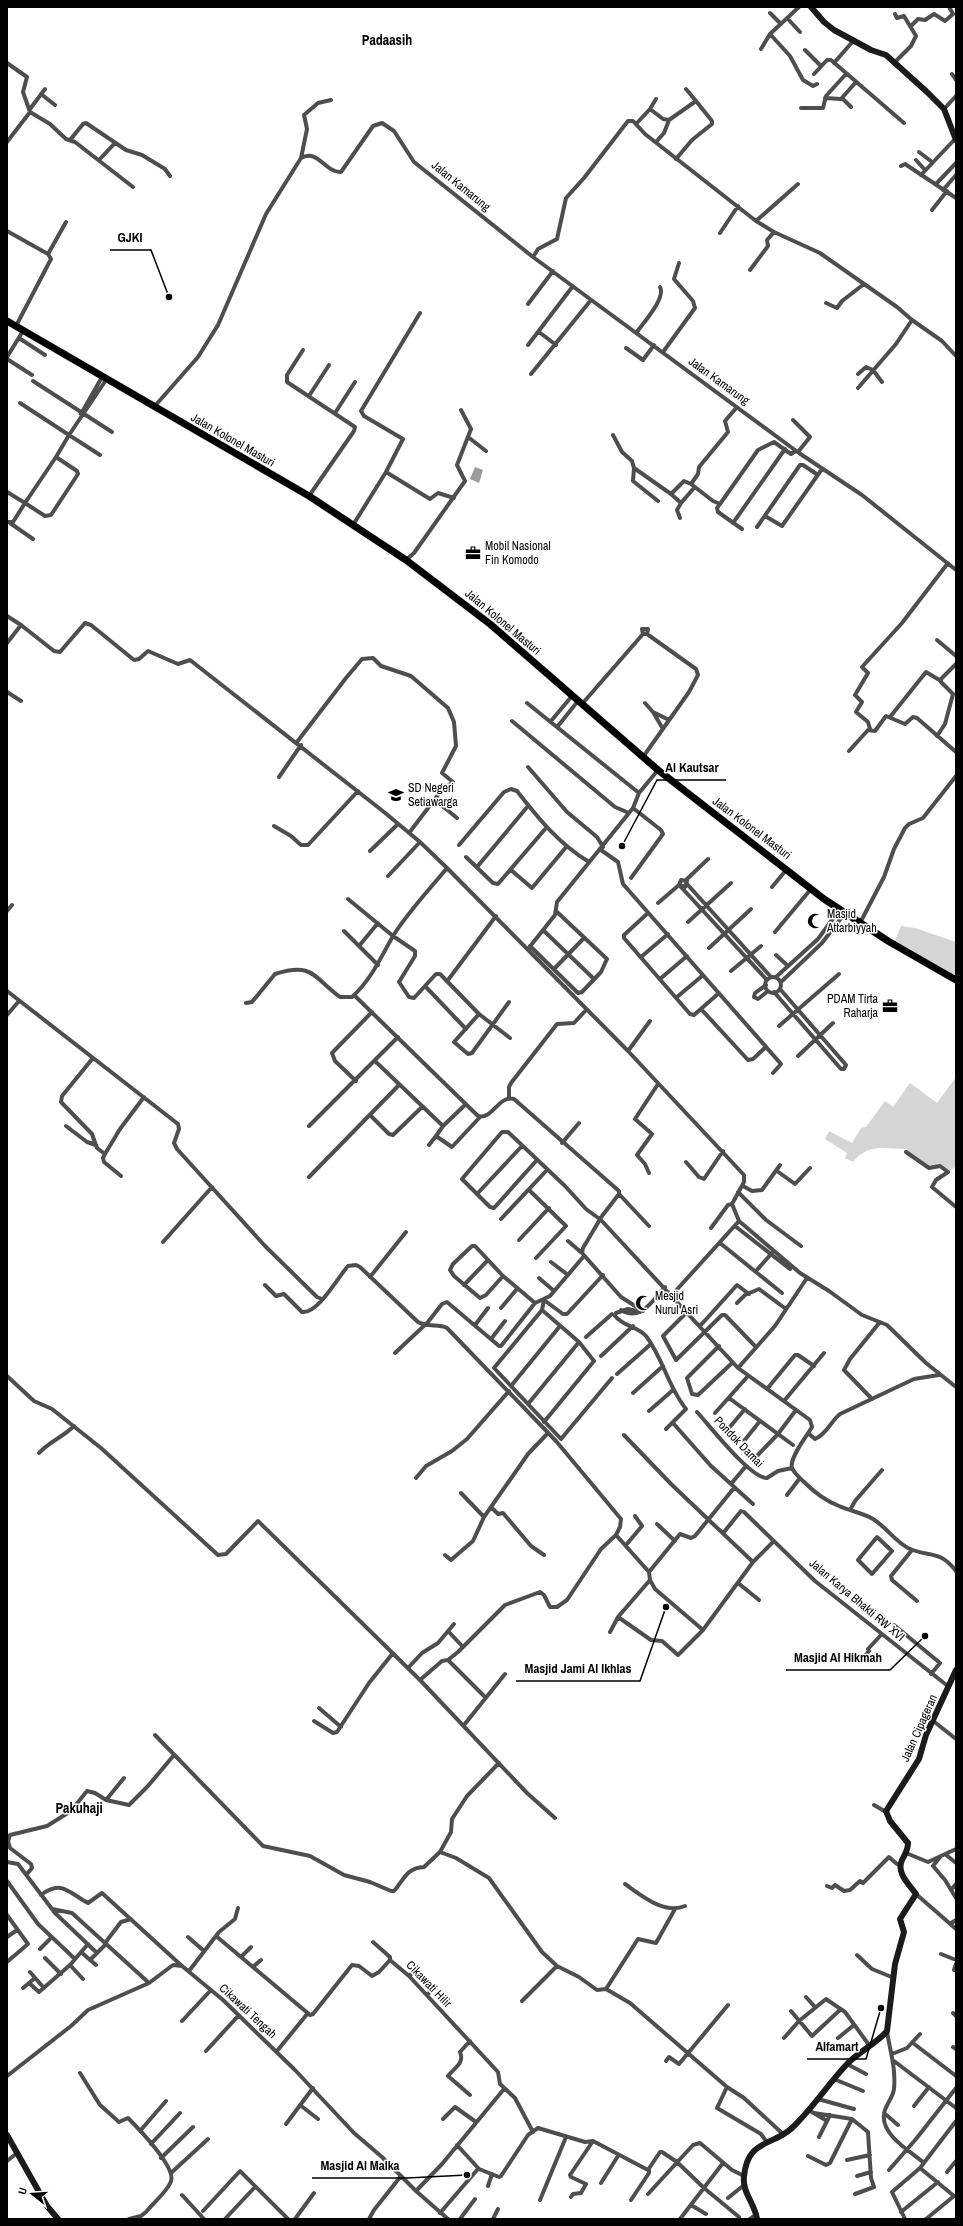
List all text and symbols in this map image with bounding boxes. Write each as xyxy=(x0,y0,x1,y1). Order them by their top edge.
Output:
district label: Padaasih xyxy=(362,31,412,49)
street label: Jalan Kamarung xyxy=(428,157,494,215)
callout: GJKI xyxy=(110,225,151,250)
text: GJKI xyxy=(118,229,142,246)
street label: Jalan Kamarung xyxy=(685,353,753,409)
street label: Jalan Kolonel Masturi xyxy=(188,409,278,471)
place label: Mobil Nasional Fin Komodo xyxy=(485,538,551,568)
office icon: Mobil Nasional Fin Komodo xyxy=(464,544,482,562)
street label: Jalan Kolonel Masturi xyxy=(462,585,544,659)
callout: Al Kautsar xyxy=(657,755,726,780)
text: Al Kautsar xyxy=(665,759,720,776)
place label: SD Negeri Setiawarga xyxy=(408,780,458,810)
school or university icon: SD Negeri Setiawarga xyxy=(387,786,405,804)
street label: Jalan Kolonel Masturi xyxy=(709,793,795,863)
place label: Masjid Attarbiyyah xyxy=(826,906,877,936)
mosque icon: Masjid Attarbiyyah xyxy=(806,912,824,930)
place label: PDAM Tirta Raharja xyxy=(827,991,879,1021)
office icon: PDAM Tirta Raharja xyxy=(881,997,899,1015)
place label: Mesjid Nurul Asri xyxy=(655,1288,698,1318)
mosque icon: Mesjid Nurul Asri xyxy=(634,1294,652,1312)
street label: Pondok Damai xyxy=(711,1413,767,1471)
street label: Jalan Karya Bhakti RW XVI xyxy=(806,1555,908,1645)
callout: Masjid Al Hikmah xyxy=(786,1645,890,1670)
text: Masjid Al Hikmah xyxy=(794,1649,882,1666)
callout: Masjid Jami Al Ikhlas xyxy=(516,1656,640,1681)
text: Masjid Jami Al Ikhlas xyxy=(525,1660,631,1677)
street label: Jalan Cipageran xyxy=(897,1692,941,1764)
district label: Pakuhaji xyxy=(55,1799,103,1817)
street label: Cikawati Hilir xyxy=(403,1957,456,2011)
street label: Cikawati Tengah xyxy=(216,1980,280,2042)
callout: Alfamart xyxy=(807,2034,866,2059)
text: Alfamart xyxy=(815,2038,859,2055)
callout: Masjid Al Malka xyxy=(312,2153,407,2178)
text: Masjid Al Malka xyxy=(320,2157,400,2174)
north arrow xyxy=(12,2174,52,2214)
text: U xyxy=(15,2186,30,2196)

